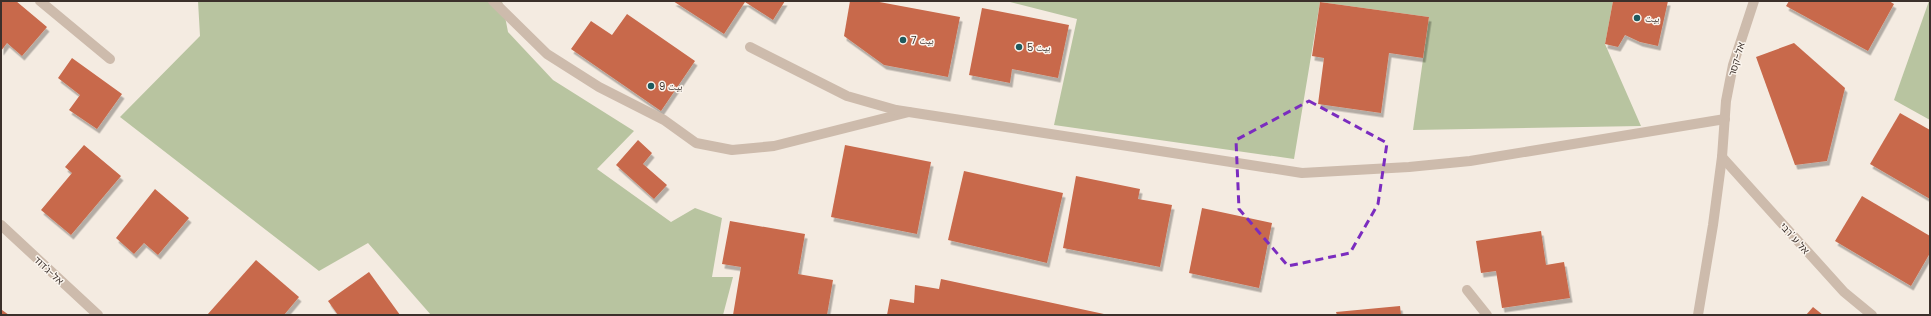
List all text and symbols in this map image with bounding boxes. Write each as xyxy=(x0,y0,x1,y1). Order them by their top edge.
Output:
place label: بيت xyxy=(1645,11,1660,26)
marker: بيت xyxy=(1632,13,1642,23)
place label: بيت 7 xyxy=(911,33,934,48)
marker: بيت 7 xyxy=(898,35,908,45)
place label: بيت 5 xyxy=(1027,40,1051,55)
street label: אל-קסר xyxy=(1724,40,1748,78)
marker: بيت 5 xyxy=(1014,42,1024,52)
place label: بيت 9 xyxy=(659,79,683,94)
marker: بيت 9 xyxy=(646,81,656,91)
street label: אל ע 'רבי xyxy=(1776,219,1813,257)
street label: אל-ג'דוד xyxy=(30,253,67,288)

